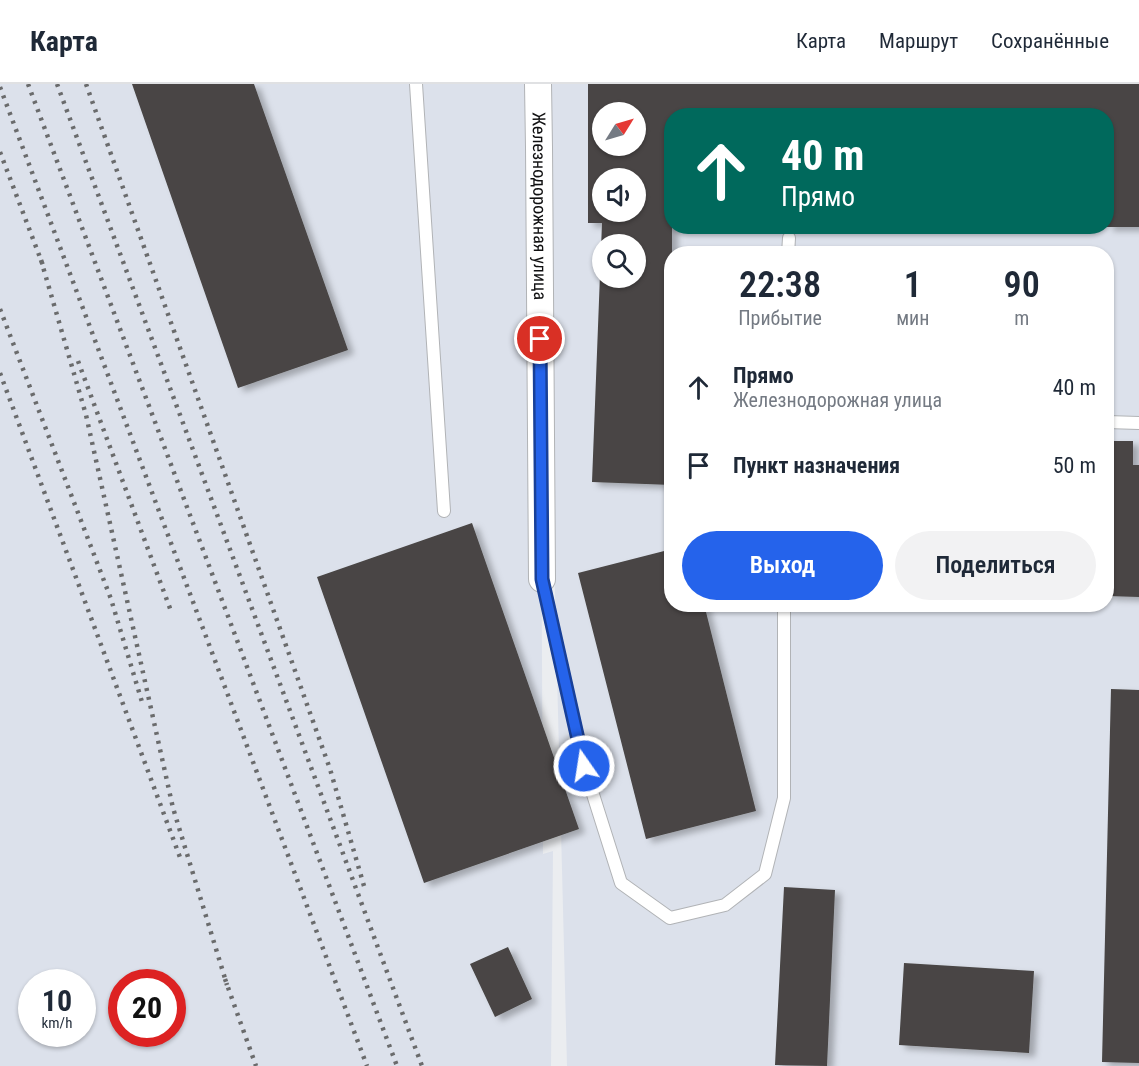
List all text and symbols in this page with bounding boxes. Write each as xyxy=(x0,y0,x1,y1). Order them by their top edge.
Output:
text: Карта xyxy=(30,25,98,58)
text: Карта xyxy=(796,29,846,53)
text: Маршрут xyxy=(879,29,958,53)
text: Сохранённые xyxy=(991,29,1109,53)
north arrow xyxy=(592,102,646,156)
map controls xyxy=(592,102,646,288)
street label: Железнодорожная улица xyxy=(528,112,551,300)
text: 40 m xyxy=(781,131,864,180)
icon: ahead xyxy=(682,132,760,210)
button: sound xyxy=(592,168,646,222)
text: Прямо xyxy=(781,181,855,213)
button: search xyxy=(592,234,646,288)
text: 22:38 xyxy=(739,264,821,306)
text: 1 xyxy=(904,264,922,306)
text: 90 xyxy=(1004,264,1040,306)
text: Прибытие xyxy=(738,306,822,330)
text: мин xyxy=(896,306,929,330)
text: m xyxy=(1014,306,1029,330)
pin xyxy=(514,313,565,364)
icon: arrive xyxy=(523,322,556,355)
text: Прямо xyxy=(733,363,794,388)
icon: ahead xyxy=(682,371,715,404)
text: 40 m xyxy=(1053,375,1096,400)
text: Железнодорожная улица xyxy=(733,388,942,412)
icon: arrive xyxy=(682,449,715,482)
text: Пункт назначения xyxy=(733,453,900,478)
text: 50 m xyxy=(1053,453,1096,478)
button: Выход xyxy=(682,531,883,600)
button: Поделиться xyxy=(895,531,1096,600)
position arrow xyxy=(552,734,616,798)
speed limit sign: 20 xyxy=(108,969,186,1047)
text: 10 xyxy=(42,983,72,1018)
text: km/h xyxy=(42,1014,72,1032)

